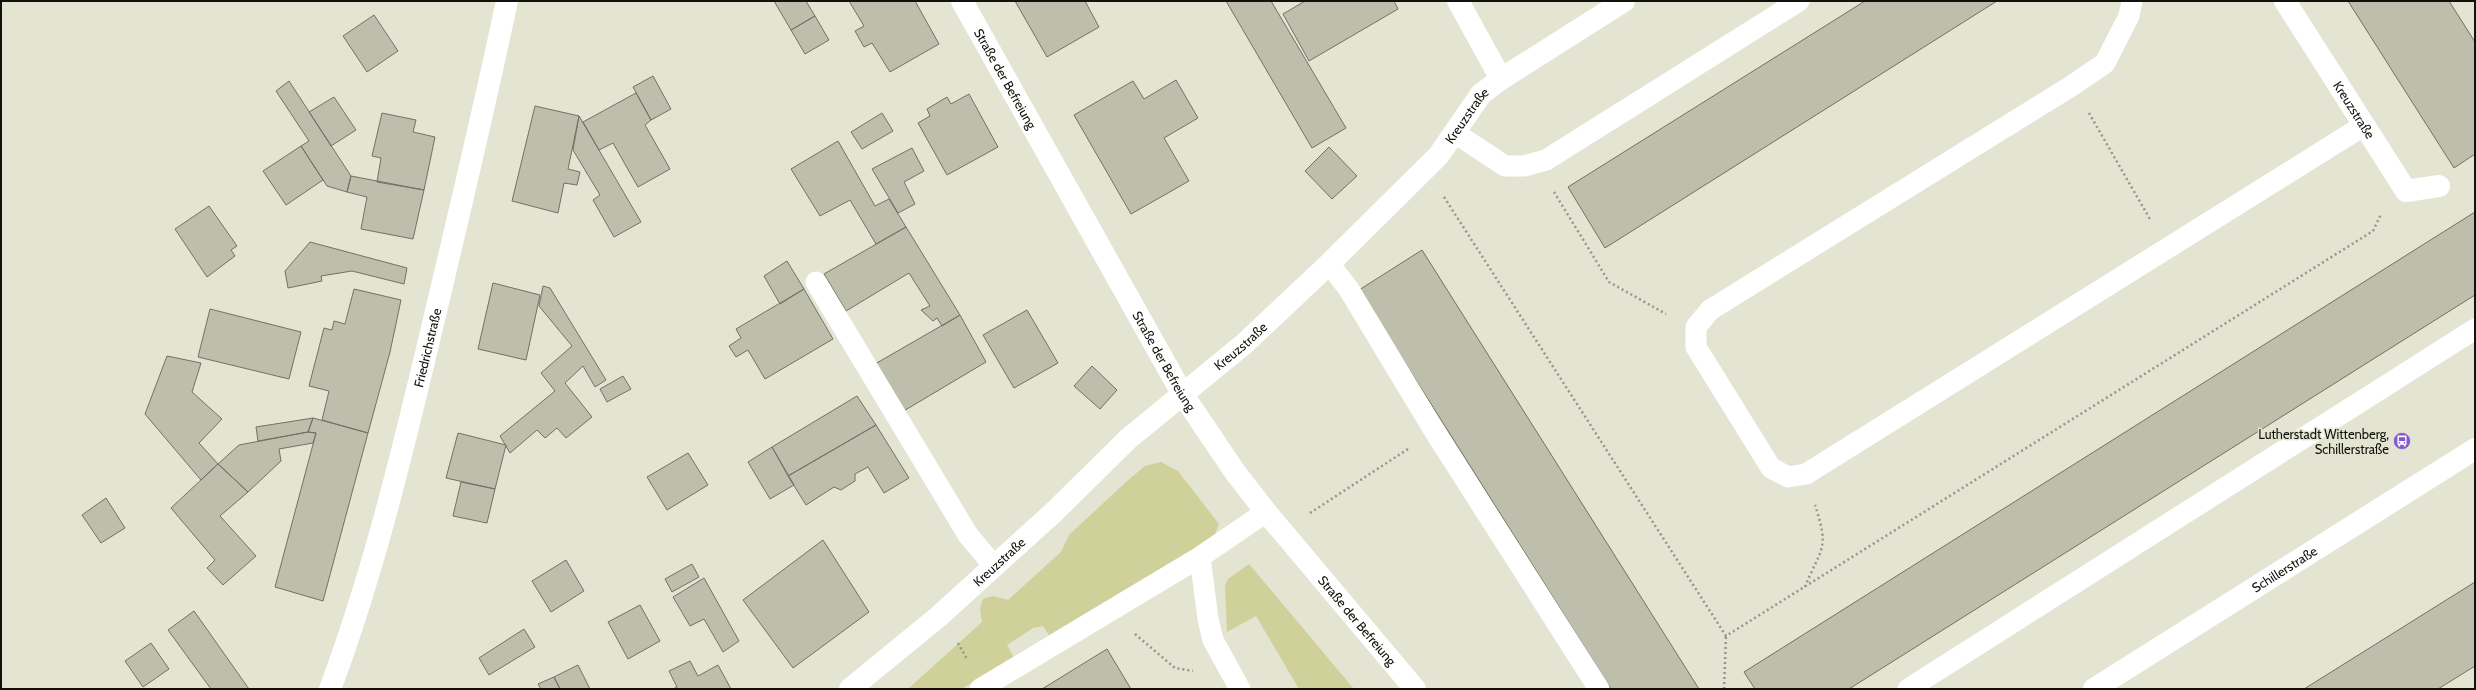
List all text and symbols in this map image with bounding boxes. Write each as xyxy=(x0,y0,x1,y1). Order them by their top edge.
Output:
street label: Straße der Befreiung xyxy=(971,26,1040,132)
street label: Kreuzstraße xyxy=(2330,78,2379,142)
street label: Kreuzstraße xyxy=(1441,83,1492,146)
street label: Friedrichstraße xyxy=(410,306,445,389)
street label: Straße der Befreiung xyxy=(1129,308,1200,415)
street label: Kreuzstraße xyxy=(1211,318,1270,373)
place label: Lutherstadt Wittenberg, Schillerstraße xyxy=(2258,426,2389,457)
bus stop icon: Lutherstadt Wittenberg, Schillerstraße xyxy=(2392,431,2412,451)
street label: Kreuzstraße xyxy=(970,534,1029,590)
street label: Schillerstraße xyxy=(2249,542,2320,596)
street label: Straße der Befreiung xyxy=(1315,572,1400,669)

